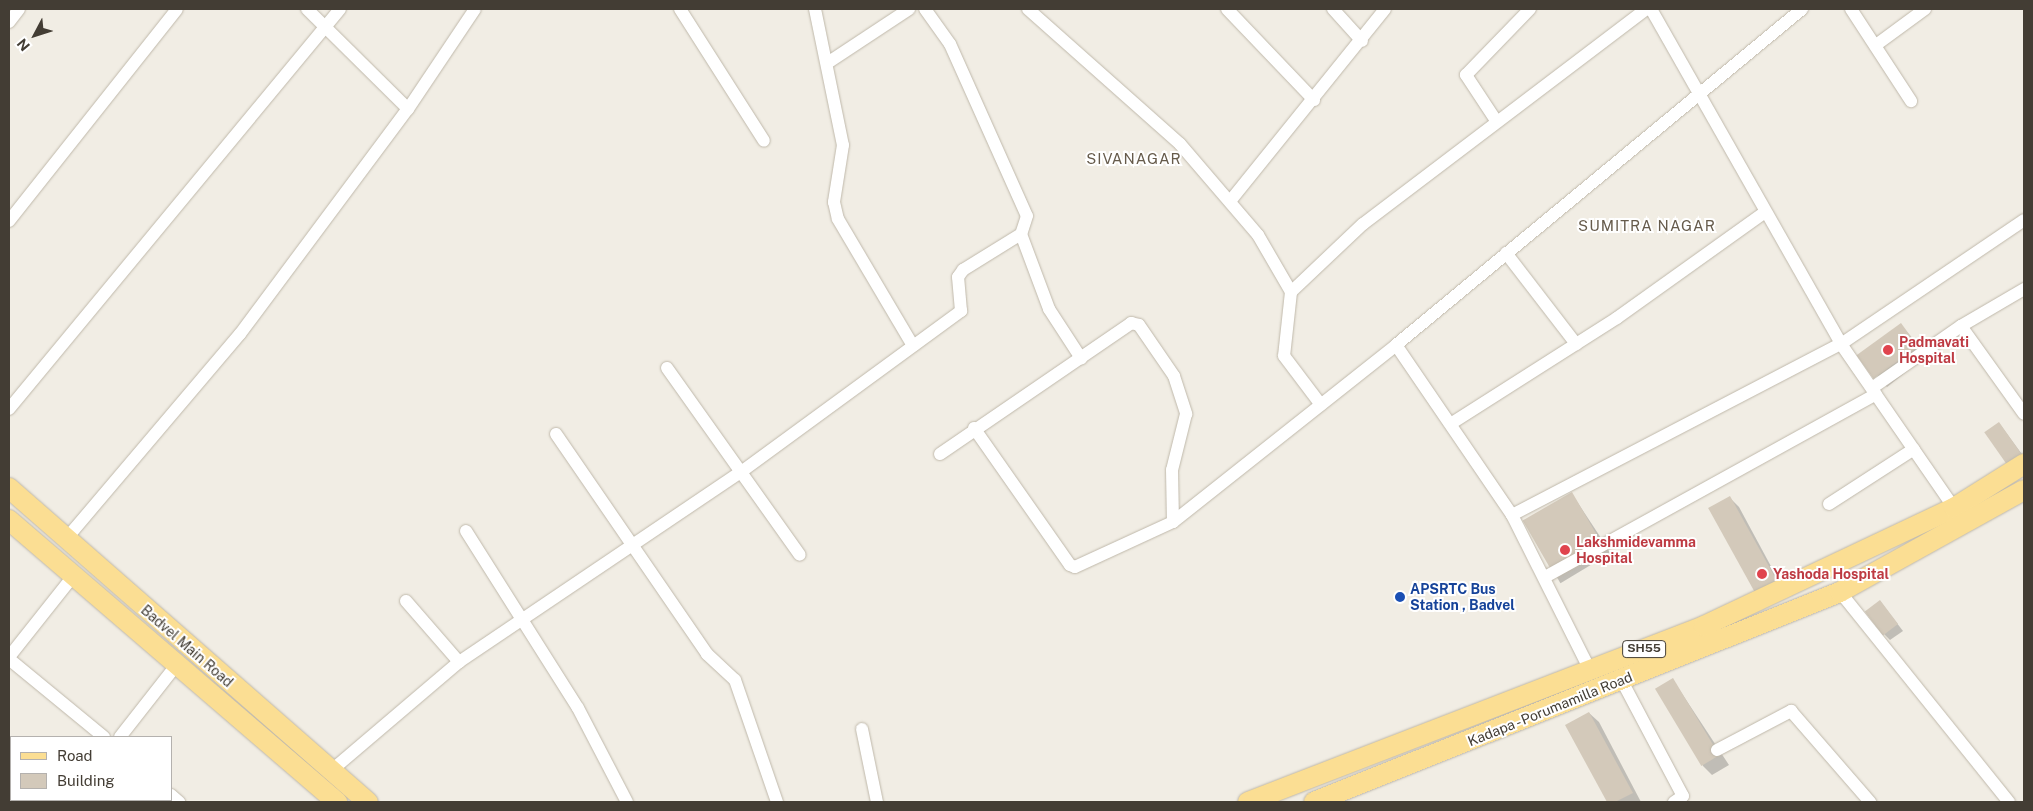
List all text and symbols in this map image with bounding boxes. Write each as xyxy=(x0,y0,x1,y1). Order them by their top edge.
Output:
north arrow xyxy=(10,10,60,60)
text: N xyxy=(14,35,33,54)
district label: SIVANAGAR xyxy=(1085,150,1183,168)
district label: SUMITRA NAGAR xyxy=(1576,217,1718,235)
place label: Padmavati Hospital xyxy=(1899,334,1969,367)
marker: Padmavati Hospital xyxy=(1881,343,1895,357)
place label: Lakshmidevamma Hospital xyxy=(1576,534,1696,566)
marker: Lakshmidevamma Hospital xyxy=(1558,543,1572,557)
place label: Yashoda Hospital xyxy=(1773,566,1889,582)
marker: Yashoda Hospital xyxy=(1755,567,1769,581)
place label: APSRTC Bus Station , Badvel xyxy=(1410,581,1515,614)
marker: APSRTC Bus Station , Badvel xyxy=(1394,591,1406,603)
street label: Badvel Main Road xyxy=(138,602,236,690)
road number: SH55 xyxy=(1622,640,1666,659)
street label: Kadapa - Porumamilla Road xyxy=(1464,668,1636,750)
legend xyxy=(10,736,172,801)
text: Road xyxy=(57,747,93,764)
text: Building xyxy=(57,772,115,789)

